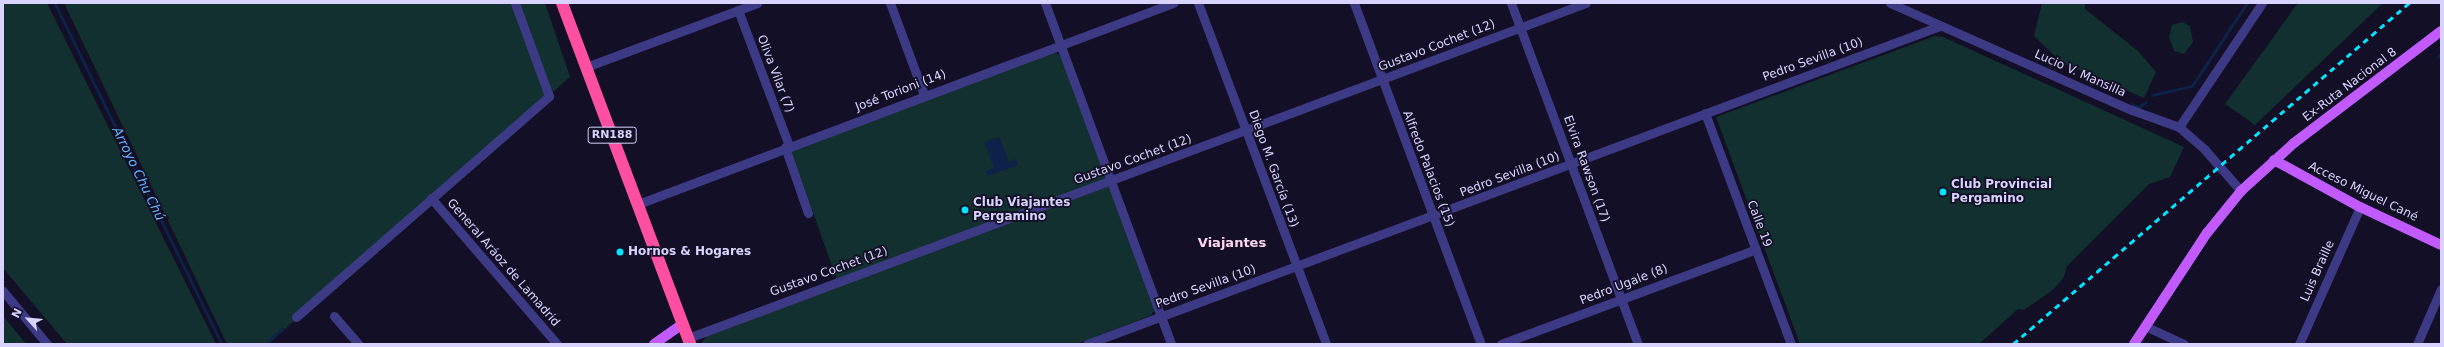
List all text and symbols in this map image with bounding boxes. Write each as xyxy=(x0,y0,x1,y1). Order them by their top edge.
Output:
street label: Gustavo Cochet (12) xyxy=(1377,17,1497,75)
street label: Oliva Vilar (7) xyxy=(754,33,796,115)
street label: Pedro Sevilla (10) xyxy=(1761,35,1865,85)
street label: Ex-Ruta Nacional 8 xyxy=(2300,45,2400,125)
street label: Lucio V. Mansilla xyxy=(2032,47,2128,101)
street label: José Torioni (14) xyxy=(854,67,948,115)
street label: Diego M. García (13) xyxy=(1245,108,1301,230)
street label: Alfredo Palacios (15) xyxy=(1399,109,1457,229)
street label: Elvira Rawson (17) xyxy=(1560,114,1612,224)
water label: Arroyo Chu Chú xyxy=(109,124,167,224)
road number: RN188 xyxy=(587,126,637,144)
street label: Gustavo Cochet (12) xyxy=(1072,132,1194,188)
street label: Pedro Sevilla (10) xyxy=(1458,149,1562,201)
street label: Acceso Miguel Cané xyxy=(2306,159,2420,225)
place label: Club Provincial Pergamino xyxy=(1951,178,2052,206)
marker: Club Provincial Pergamino xyxy=(1938,187,1948,197)
street label: General Aráoz de Lamadrid xyxy=(444,196,562,330)
place label: Club Viajantes Pergamino xyxy=(973,196,1070,224)
street label: Calle 19 xyxy=(1744,199,1774,249)
marker: Club Viajantes Pergamino xyxy=(960,205,970,215)
district label: Viajantes xyxy=(1198,235,1266,251)
street label: Luis Braille xyxy=(2298,238,2338,304)
street label: Gustavo Cochet (12) xyxy=(768,244,890,300)
place label: Hornos & Hogares xyxy=(628,245,751,259)
marker: Hornos & Hogares xyxy=(615,247,625,257)
street label: Pedro Sevilla (10) xyxy=(1154,262,1258,312)
street label: Pedro Ugale (8) xyxy=(1578,262,1670,308)
north arrow xyxy=(8,299,48,339)
text: N xyxy=(9,306,25,320)

